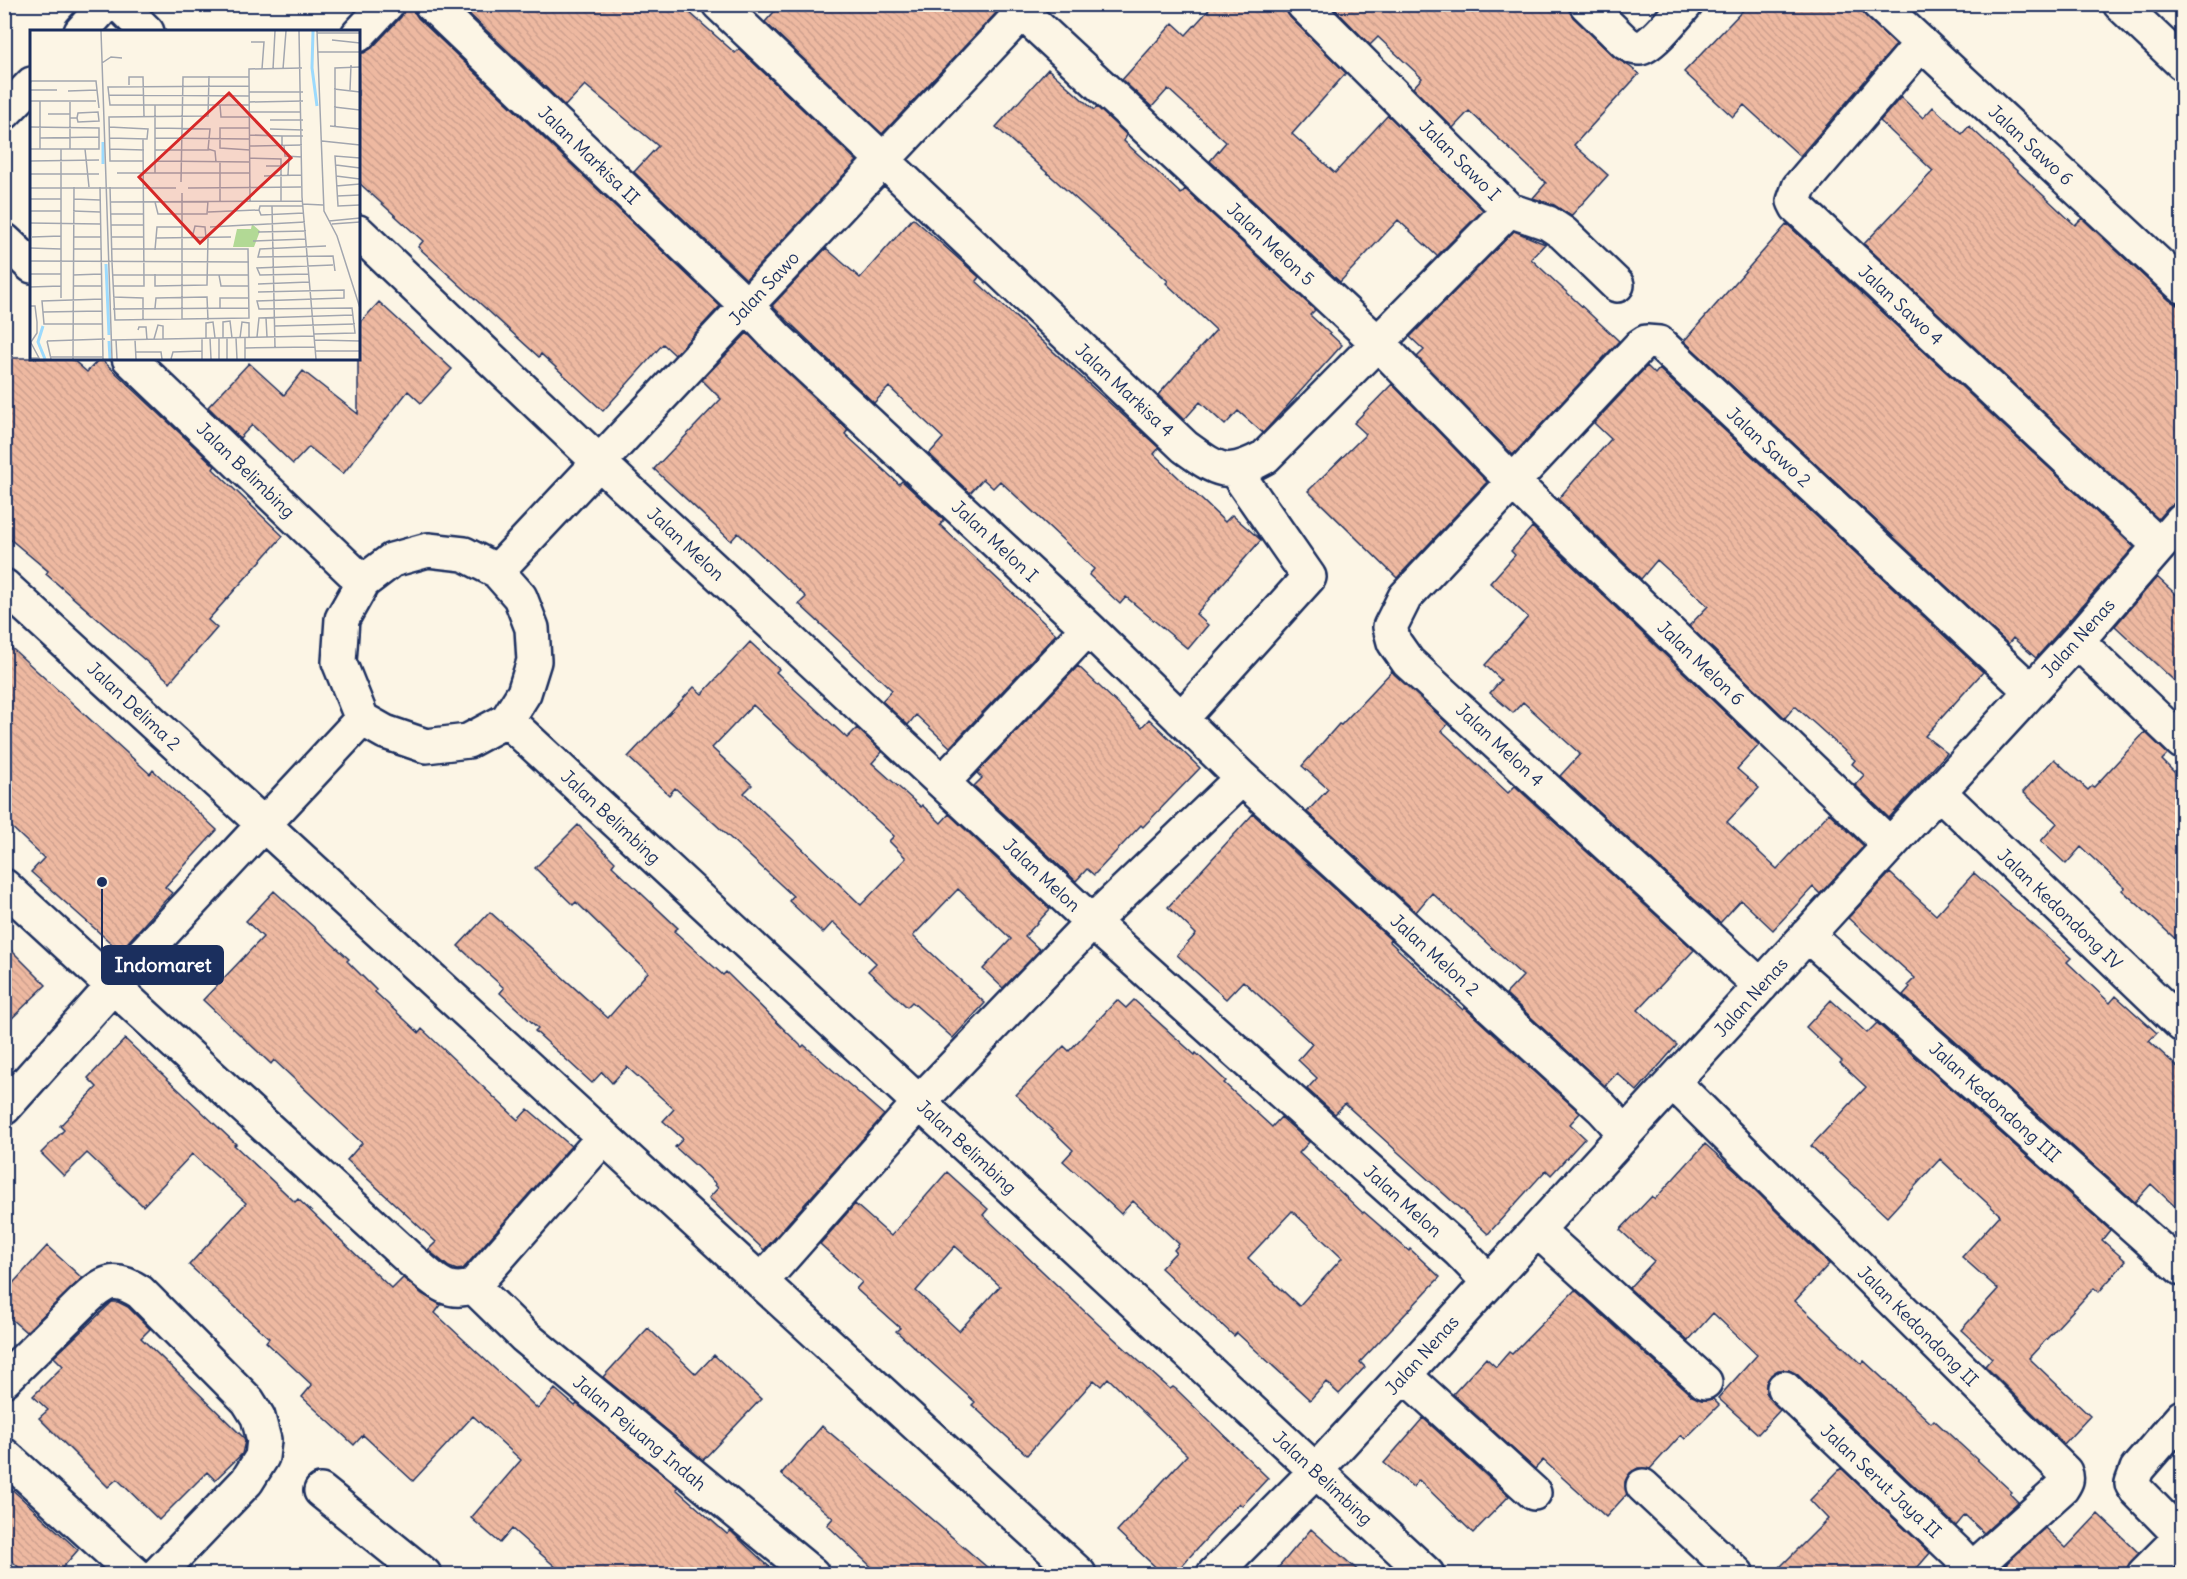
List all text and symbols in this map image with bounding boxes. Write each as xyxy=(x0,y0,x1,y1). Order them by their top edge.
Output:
inset map xyxy=(30,30,360,360)
street label: Jalan Sawo 6 xyxy=(1984,100,2078,190)
street label: Jalan Markisa II xyxy=(533,101,645,209)
street label: Jalan Sawo I xyxy=(1415,115,1505,205)
street label: Jalan Melon 5 xyxy=(1222,197,1320,291)
street label: Jalan Sawo xyxy=(724,246,804,330)
street label: Jalan Sawo 4 xyxy=(1854,260,1948,350)
street label: Jalan Markisa 4 xyxy=(1071,338,1179,442)
street label: Jalan Sawo 2 xyxy=(1722,402,1816,492)
street label: Jalan Belimbing xyxy=(192,417,300,523)
street label: Jalan Melon I xyxy=(947,495,1043,587)
street label: Jalan Melon xyxy=(643,502,729,586)
street label: Jalan Nenas xyxy=(2036,593,2120,683)
street label: Jalan Melon 6 xyxy=(1653,616,1749,710)
street label: Jalan Delima 2 xyxy=(83,657,186,755)
street label: Jalan Melon 4 xyxy=(1451,698,1549,792)
street label: Jalan Belimbing xyxy=(556,765,666,869)
street label: Jalan Melon xyxy=(999,833,1085,917)
street label: Jalan Kedondong IV xyxy=(1993,844,2127,974)
street label: Jalan Melon 2 xyxy=(1386,909,1484,1001)
callout: Indomaret xyxy=(102,946,223,984)
text: Indomaret xyxy=(114,952,212,977)
street label: Jalan Nenas xyxy=(1709,952,1793,1042)
street label: Jalan Kedondong III xyxy=(1925,1037,2066,1167)
street label: Jalan Belimbing xyxy=(912,1095,1022,1199)
street label: Jalan Melon xyxy=(1359,1160,1447,1242)
street label: Jalan Kedondong II xyxy=(1853,1261,1983,1391)
street label: Jalan Nenas xyxy=(1380,1310,1464,1400)
street label: Jalan Pejuang Indah xyxy=(569,1370,711,1496)
street label: Jalan Serut Jaya II xyxy=(1816,1419,1946,1543)
street label: Jalan Belimbing xyxy=(1268,1426,1378,1530)

